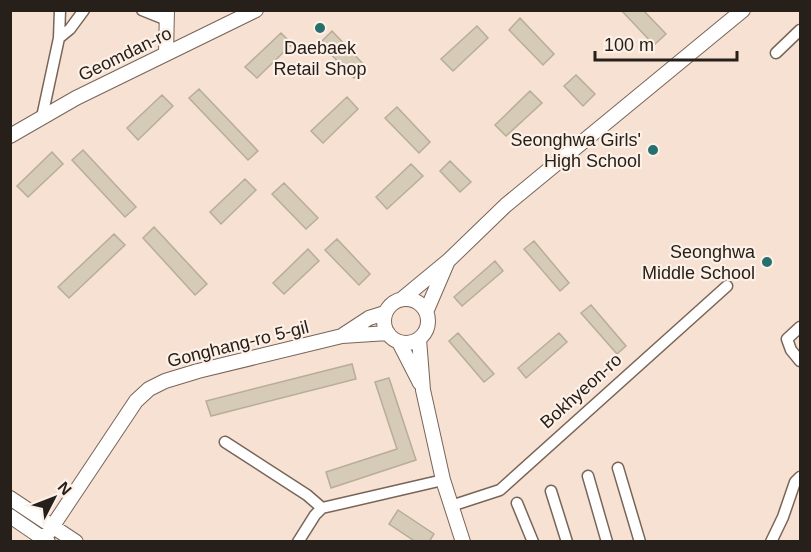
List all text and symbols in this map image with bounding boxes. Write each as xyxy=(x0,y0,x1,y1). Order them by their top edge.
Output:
marker: Daebaek Retail Shop xyxy=(313,21,327,35)
street label: Geomdan-ro xyxy=(75,23,175,85)
scale bar xyxy=(595,24,738,62)
text: 100 m xyxy=(604,35,654,55)
place label: Daebaek Retail Shop xyxy=(273,38,367,79)
place label: Seonghwa Girls' High School xyxy=(511,130,641,171)
marker: Seonghwa Girls' High School xyxy=(646,143,660,157)
place label: Seonghwa Middle School xyxy=(642,242,756,283)
marker: Seonghwa Middle School xyxy=(760,255,774,269)
street label: Gonghang-ro 5-gil xyxy=(165,317,311,371)
street label: Bokhyeon-ro xyxy=(536,349,626,433)
north arrow xyxy=(24,468,84,528)
text: N xyxy=(55,478,75,498)

